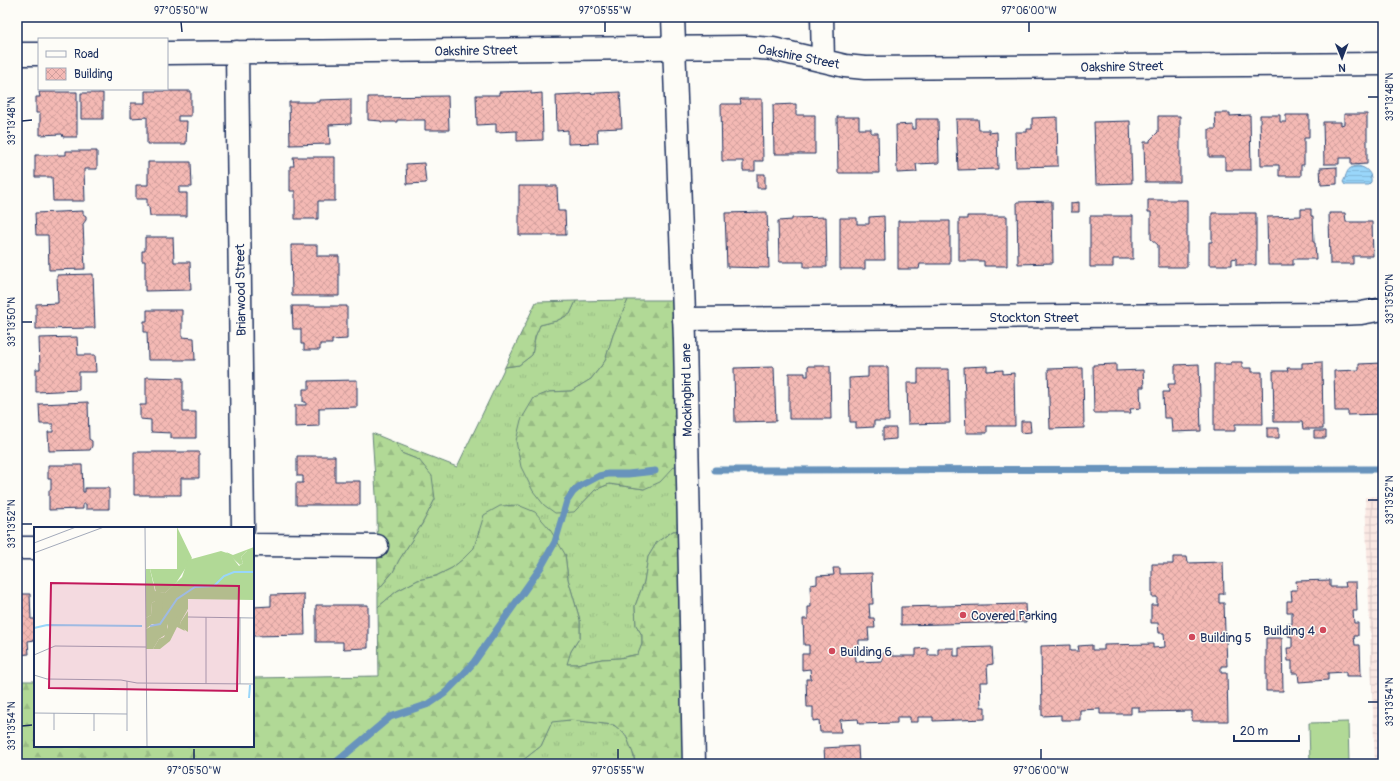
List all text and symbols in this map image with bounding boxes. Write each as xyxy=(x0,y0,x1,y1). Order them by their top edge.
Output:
text: 97°05'50"W xyxy=(154,5,208,17)
text: 97°05'55"W xyxy=(579,5,632,17)
text: 97°06'00"W xyxy=(1001,5,1057,17)
legend xyxy=(38,38,168,90)
north arrow xyxy=(1322,38,1362,78)
street label: Oakshire Street xyxy=(757,41,842,73)
street label: Oakshire Street xyxy=(434,42,518,60)
text: Road xyxy=(74,47,99,62)
street label: Oakshire Street xyxy=(1080,58,1164,76)
text: N xyxy=(1338,61,1346,74)
text: Building xyxy=(74,67,113,82)
text: 33°13'48"N xyxy=(1384,72,1396,121)
text: 33°13'48"N xyxy=(6,96,18,145)
street label: Briarwood Street xyxy=(232,243,250,336)
text: 33°13'50"N xyxy=(1384,274,1396,324)
text: 33°13'50"N xyxy=(6,297,18,347)
street label: Stockton Street xyxy=(989,310,1079,326)
street label: Mockingbird Lane xyxy=(678,343,696,437)
text: 33°13'52"N xyxy=(1384,475,1396,524)
text: 33°13'52"N xyxy=(6,499,18,548)
inset map xyxy=(34,527,254,747)
place label: Covered Parking xyxy=(971,608,1058,624)
marker: Covered Parking xyxy=(958,610,968,620)
place label: Building 4 xyxy=(1263,623,1315,639)
marker: Building 4 xyxy=(1318,625,1328,635)
place label: Building 5 xyxy=(1200,630,1252,646)
marker: Building 5 xyxy=(1187,632,1197,642)
place label: Building 6 xyxy=(840,644,892,660)
marker: Building 6 xyxy=(827,646,837,656)
text: 33°13'54"N xyxy=(1384,677,1396,727)
text: 33°13'54"N xyxy=(6,701,18,751)
scale bar xyxy=(1234,717,1299,743)
text: 20 m xyxy=(1240,724,1269,739)
text: 97°05'50"W xyxy=(167,765,221,777)
text: 97°05'55"W xyxy=(592,765,645,777)
text: 97°06'00"W xyxy=(1013,765,1069,777)

